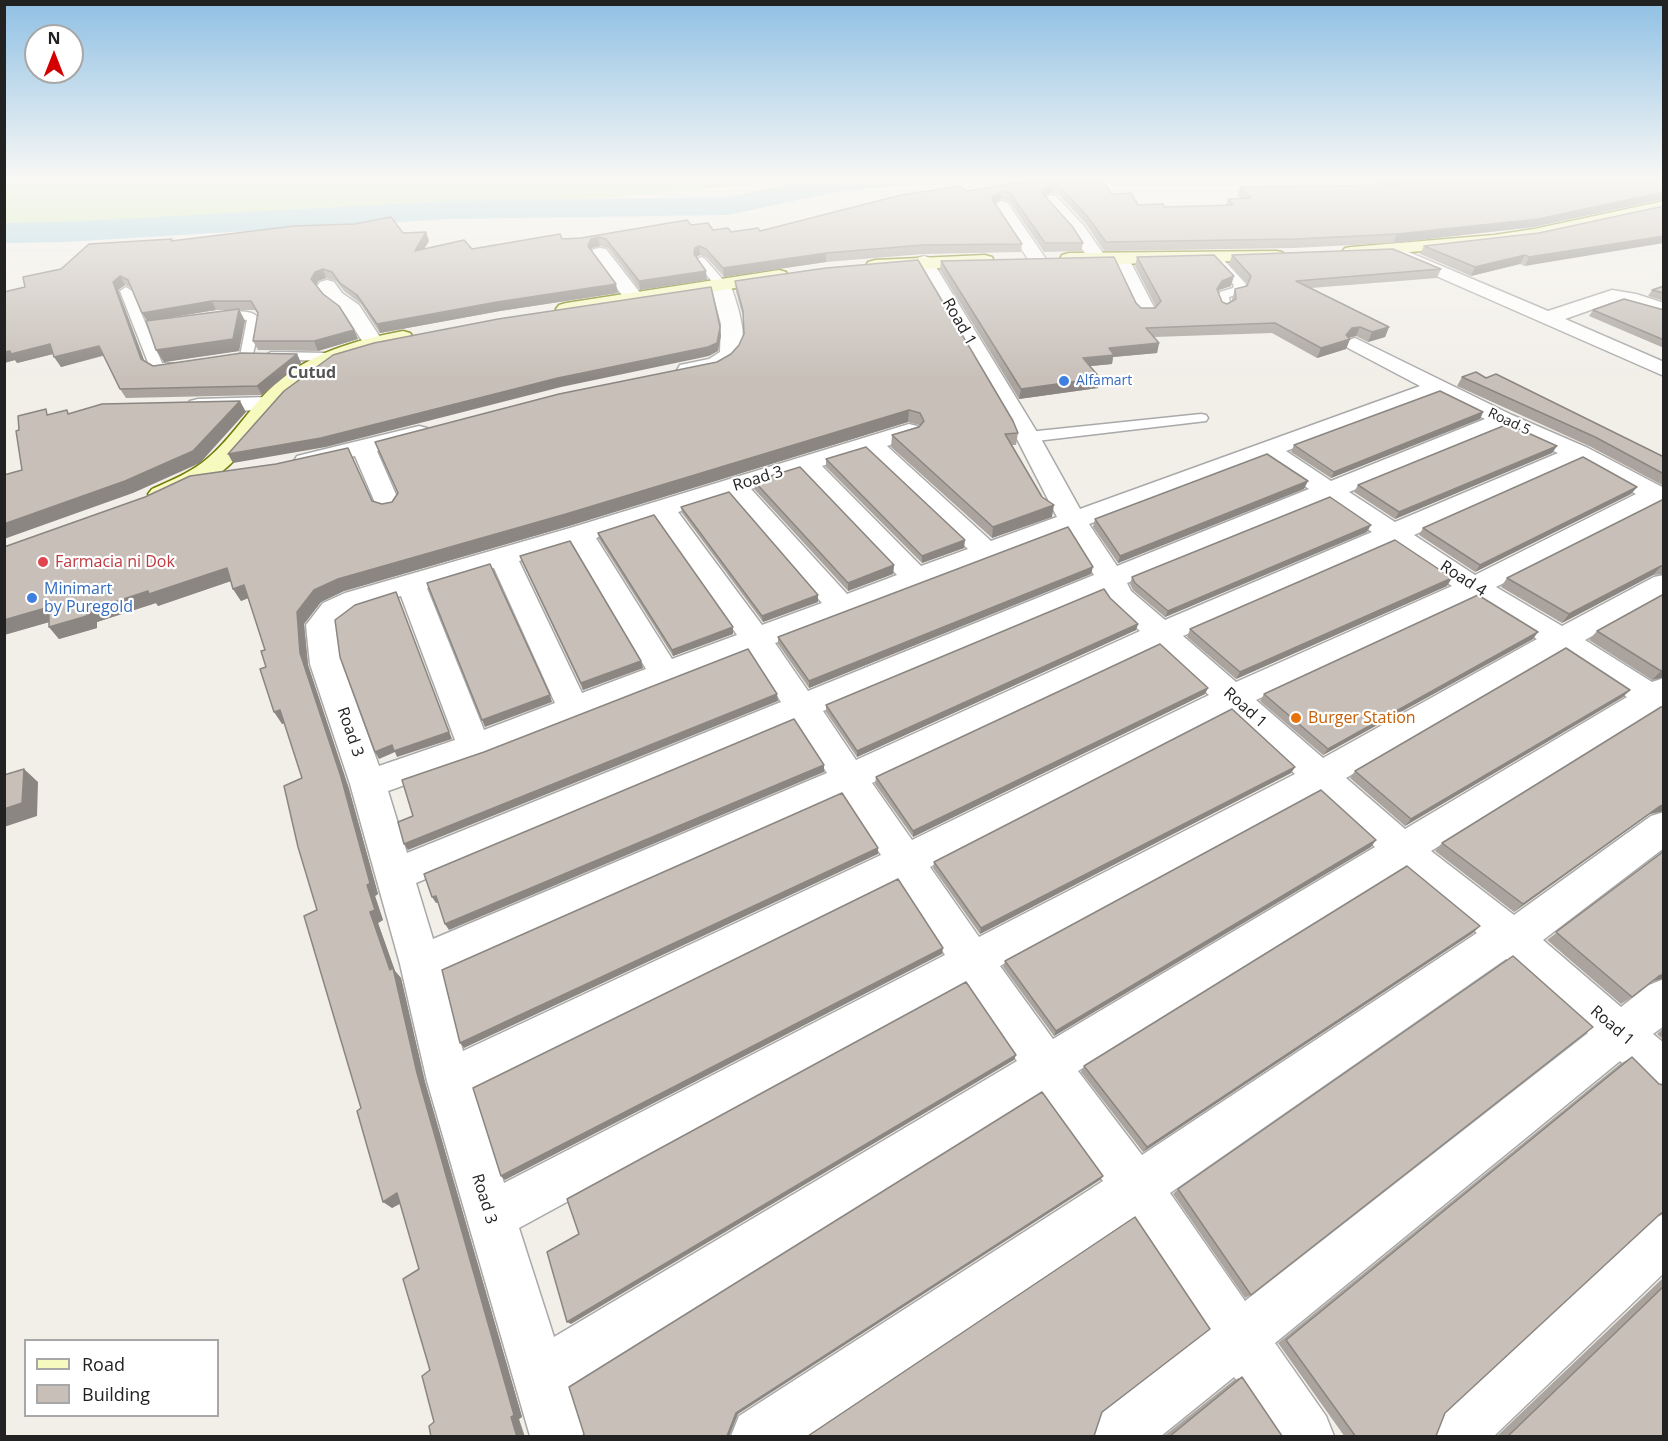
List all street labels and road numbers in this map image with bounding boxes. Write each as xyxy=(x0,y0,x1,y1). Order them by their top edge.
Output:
street label: Road 1 xyxy=(938,295,980,349)
street label: Road 5 xyxy=(1485,405,1533,439)
street label: Road 3 xyxy=(731,462,785,496)
street label: Road 4 xyxy=(1436,557,1490,601)
street label: Road 1 xyxy=(1219,684,1271,732)
street label: Road 3 xyxy=(333,705,367,759)
street label: Road 1 xyxy=(1586,1002,1638,1050)
street label: Road 3 xyxy=(467,1172,501,1226)

